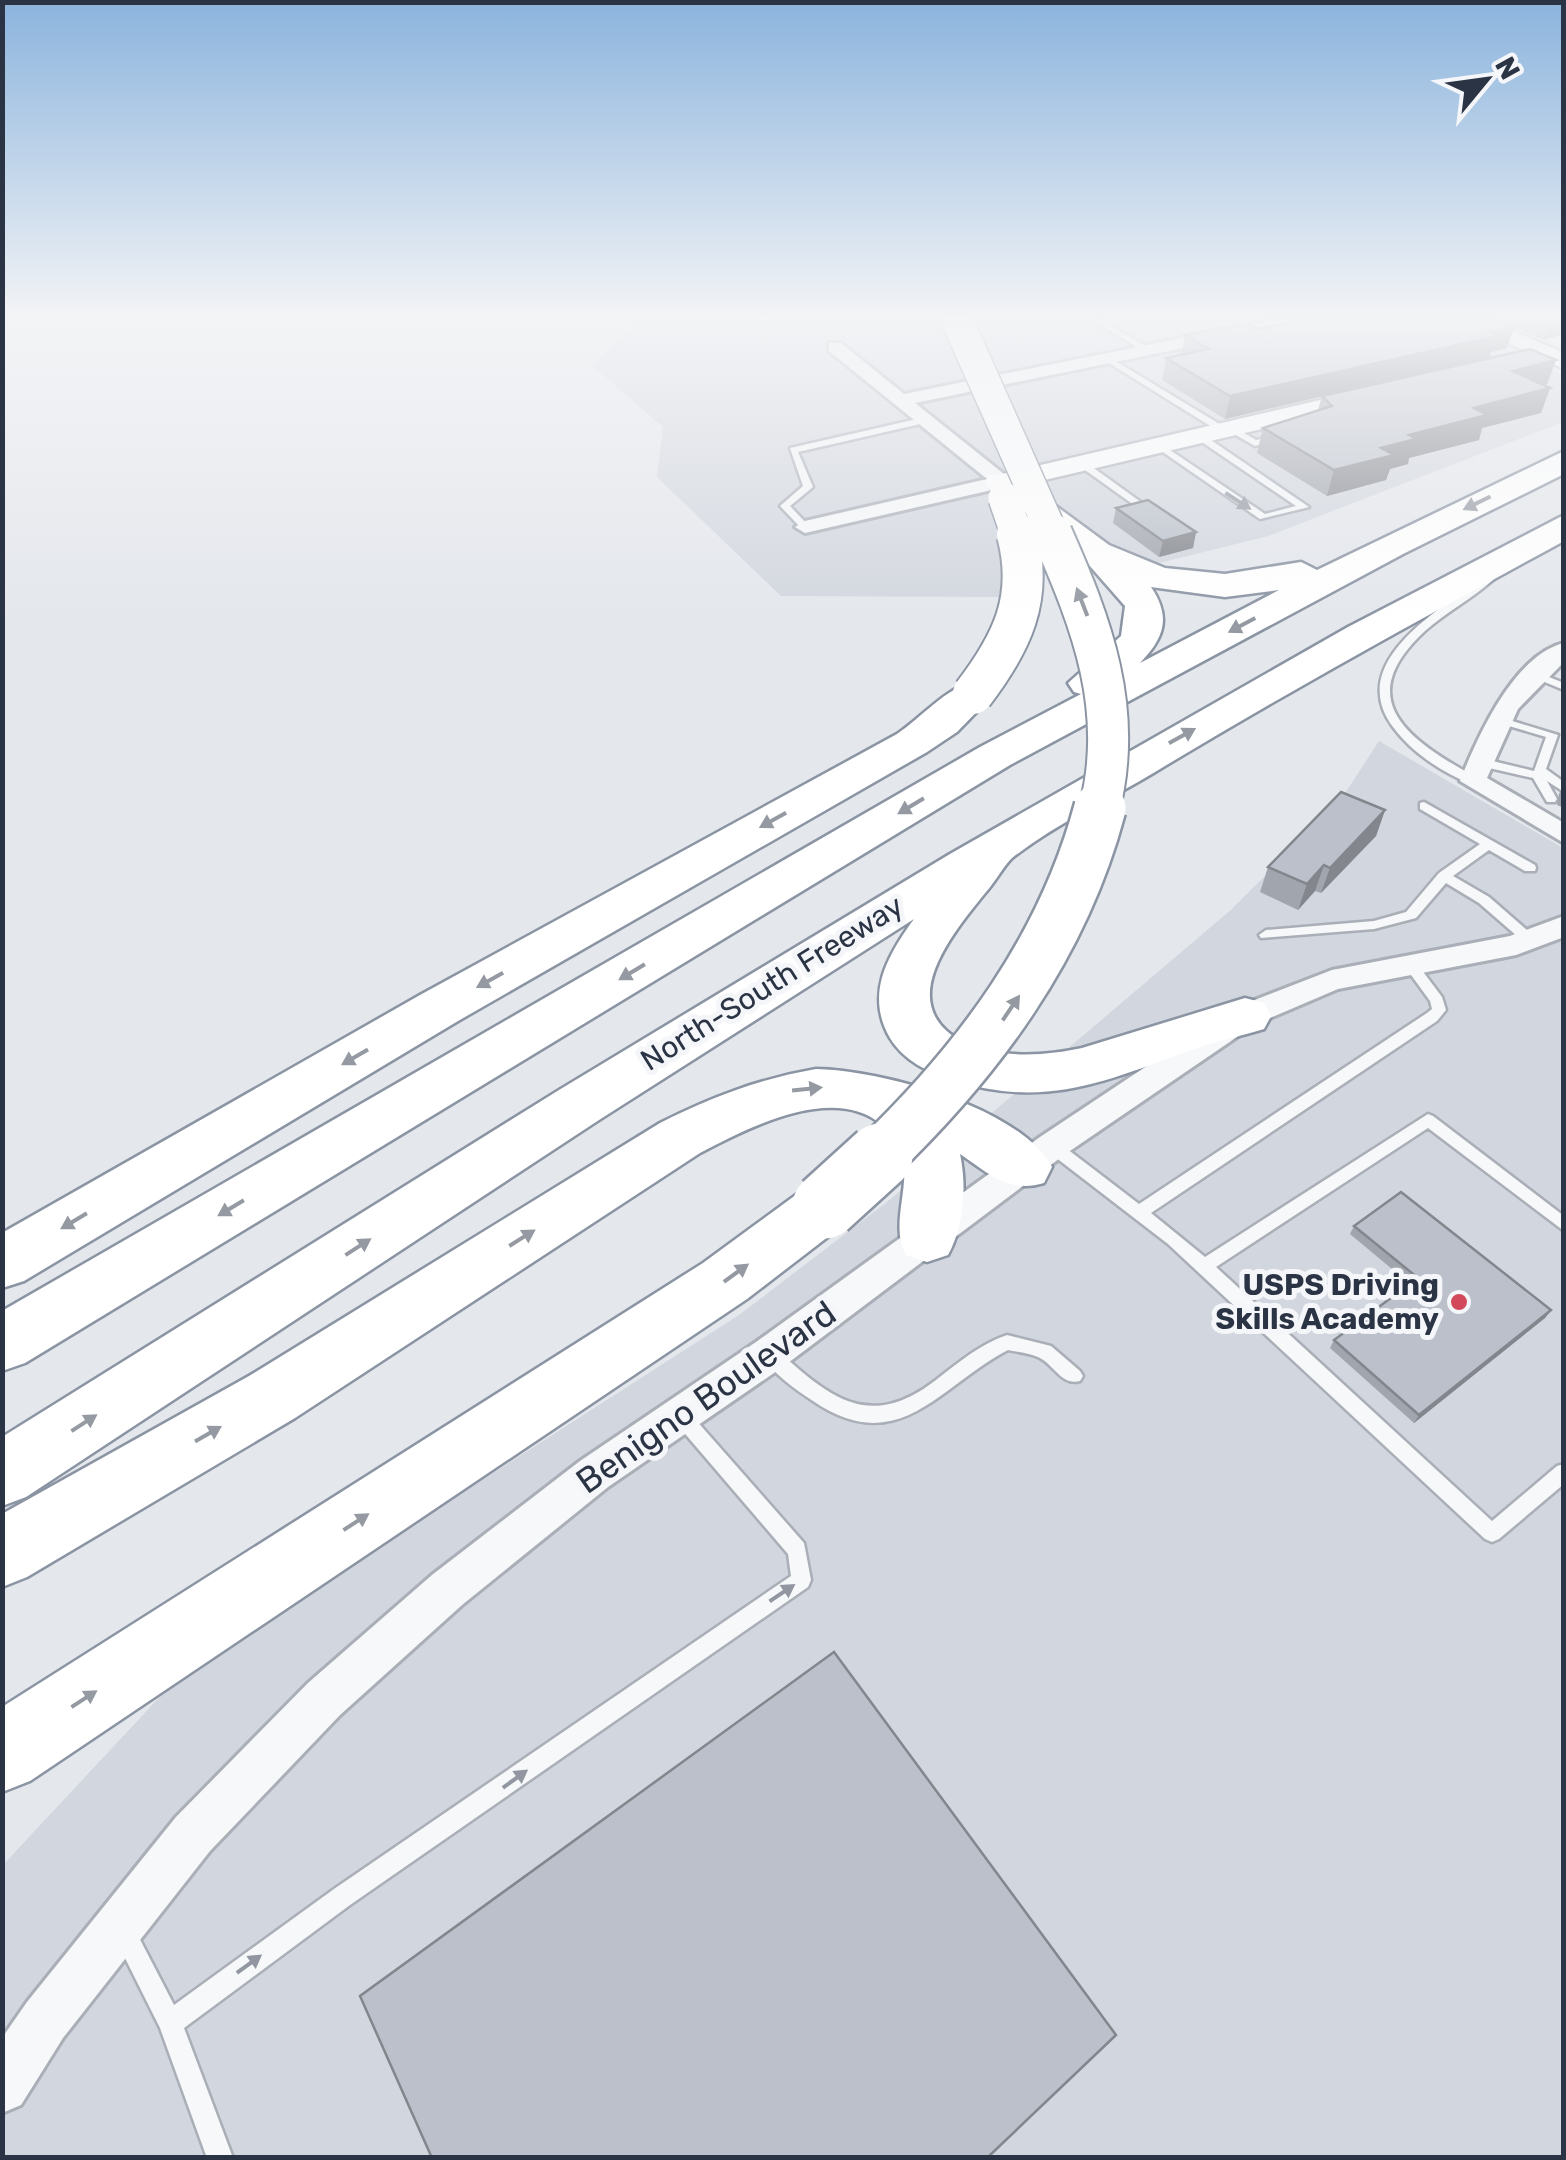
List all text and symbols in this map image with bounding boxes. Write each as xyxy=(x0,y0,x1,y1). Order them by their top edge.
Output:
north arrow xyxy=(1436,30,1536,130)
text: N xyxy=(1488,51,1527,85)
one-way arrow xyxy=(1225,491,1252,509)
one-way arrow xyxy=(1462,495,1491,512)
one-way arrow xyxy=(1074,587,1089,617)
one-way arrow xyxy=(1228,615,1256,633)
one-way arrow xyxy=(1167,728,1196,745)
one-way arrow xyxy=(897,797,925,814)
one-way arrow xyxy=(759,811,787,829)
street label: North-South Freeway xyxy=(634,888,910,1078)
one-way arrow xyxy=(618,962,646,980)
one-way arrow xyxy=(475,971,504,988)
one-way arrow xyxy=(1002,994,1020,1021)
one-way arrow xyxy=(341,1048,369,1065)
one-way arrow xyxy=(792,1081,824,1097)
one-way arrow xyxy=(217,1199,245,1216)
one-way arrow xyxy=(60,1212,88,1229)
one-way arrow xyxy=(508,1230,536,1248)
one-way arrow xyxy=(344,1238,372,1256)
one-way arrow xyxy=(723,1264,750,1284)
place label: USPS Driving Skills Academy xyxy=(1215,1267,1439,1337)
marker: USPS Driving Skills Academy xyxy=(1448,1291,1470,1313)
street label: Benigno Boulevard xyxy=(568,1292,844,1502)
one-way arrow xyxy=(71,1414,98,1432)
one-way arrow xyxy=(194,1426,222,1443)
one-way arrow xyxy=(343,1513,370,1531)
one-way arrow xyxy=(769,1584,796,1603)
one-way arrow xyxy=(70,1691,98,1709)
one-way arrow xyxy=(502,1770,529,1789)
one-way arrow xyxy=(236,1955,262,1975)

